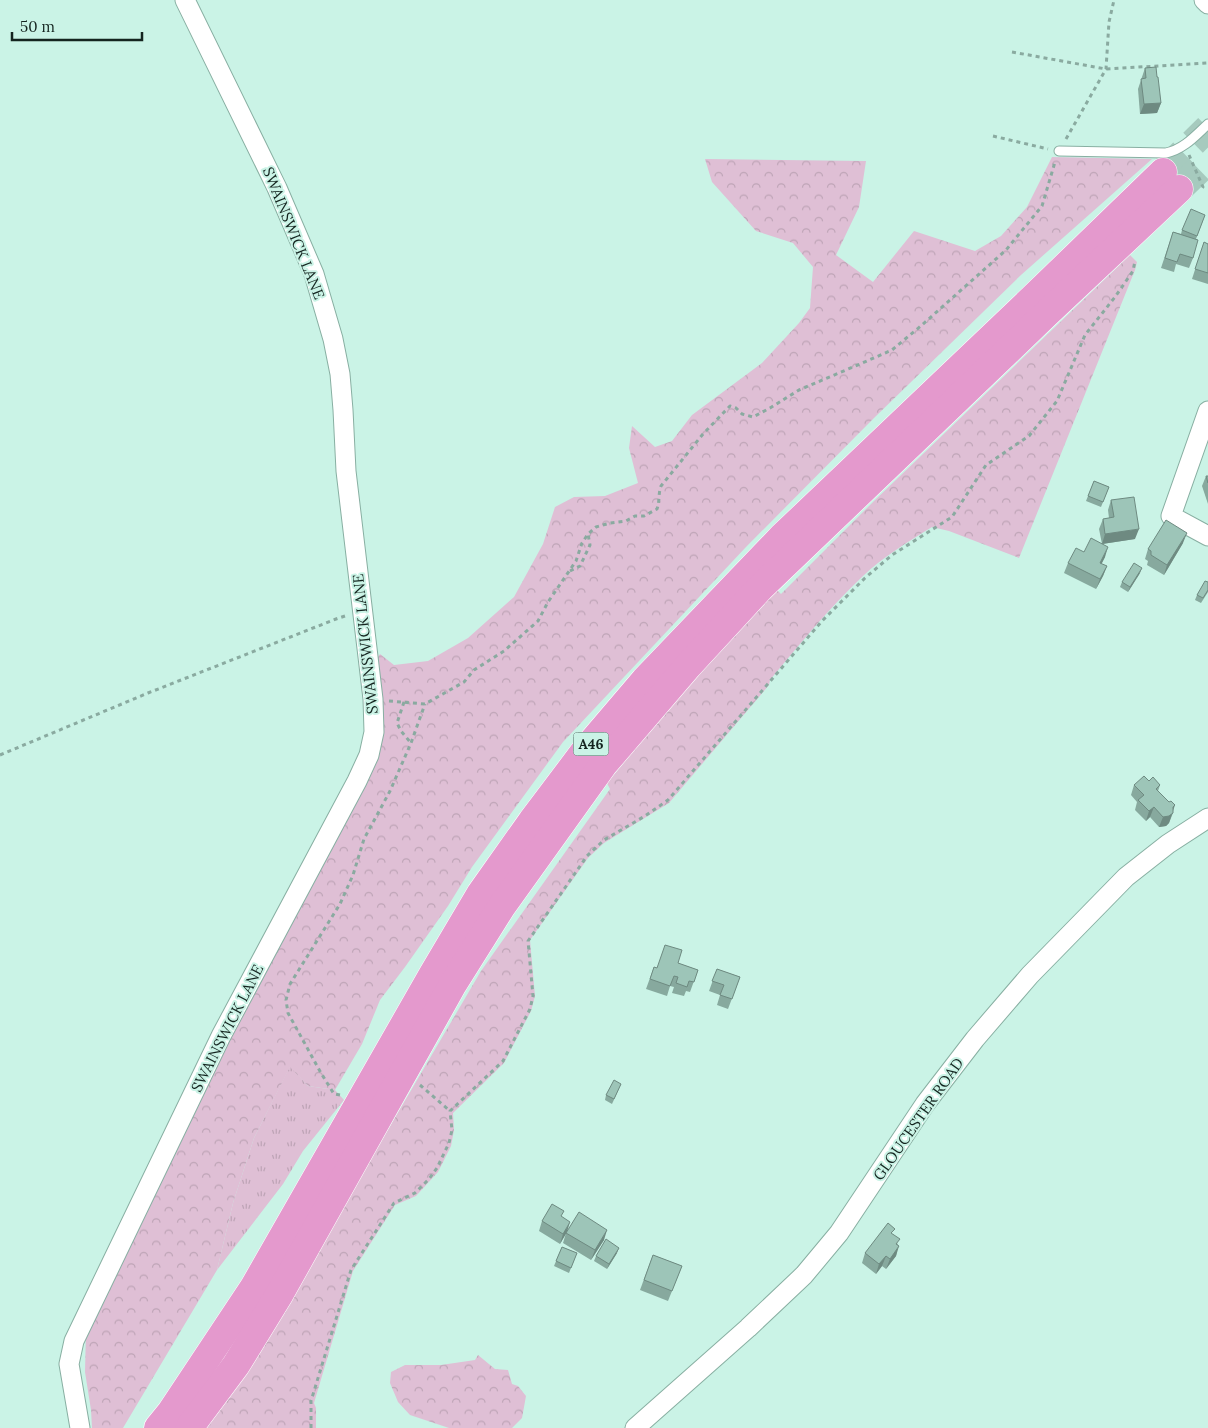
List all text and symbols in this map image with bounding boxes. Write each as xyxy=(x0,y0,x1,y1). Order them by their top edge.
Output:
scale bar xyxy=(12,10,142,42)
text: 50 m xyxy=(20,17,55,36)
street label: SWAINSWICK LANE xyxy=(259,164,329,302)
street label: SWAINSWICK LANE xyxy=(348,573,382,715)
road number: A46 xyxy=(574,732,608,756)
street label: SWAINSWICK LANE xyxy=(187,961,267,1095)
street label: GLOUCESTER ROAD xyxy=(869,1054,967,1184)

